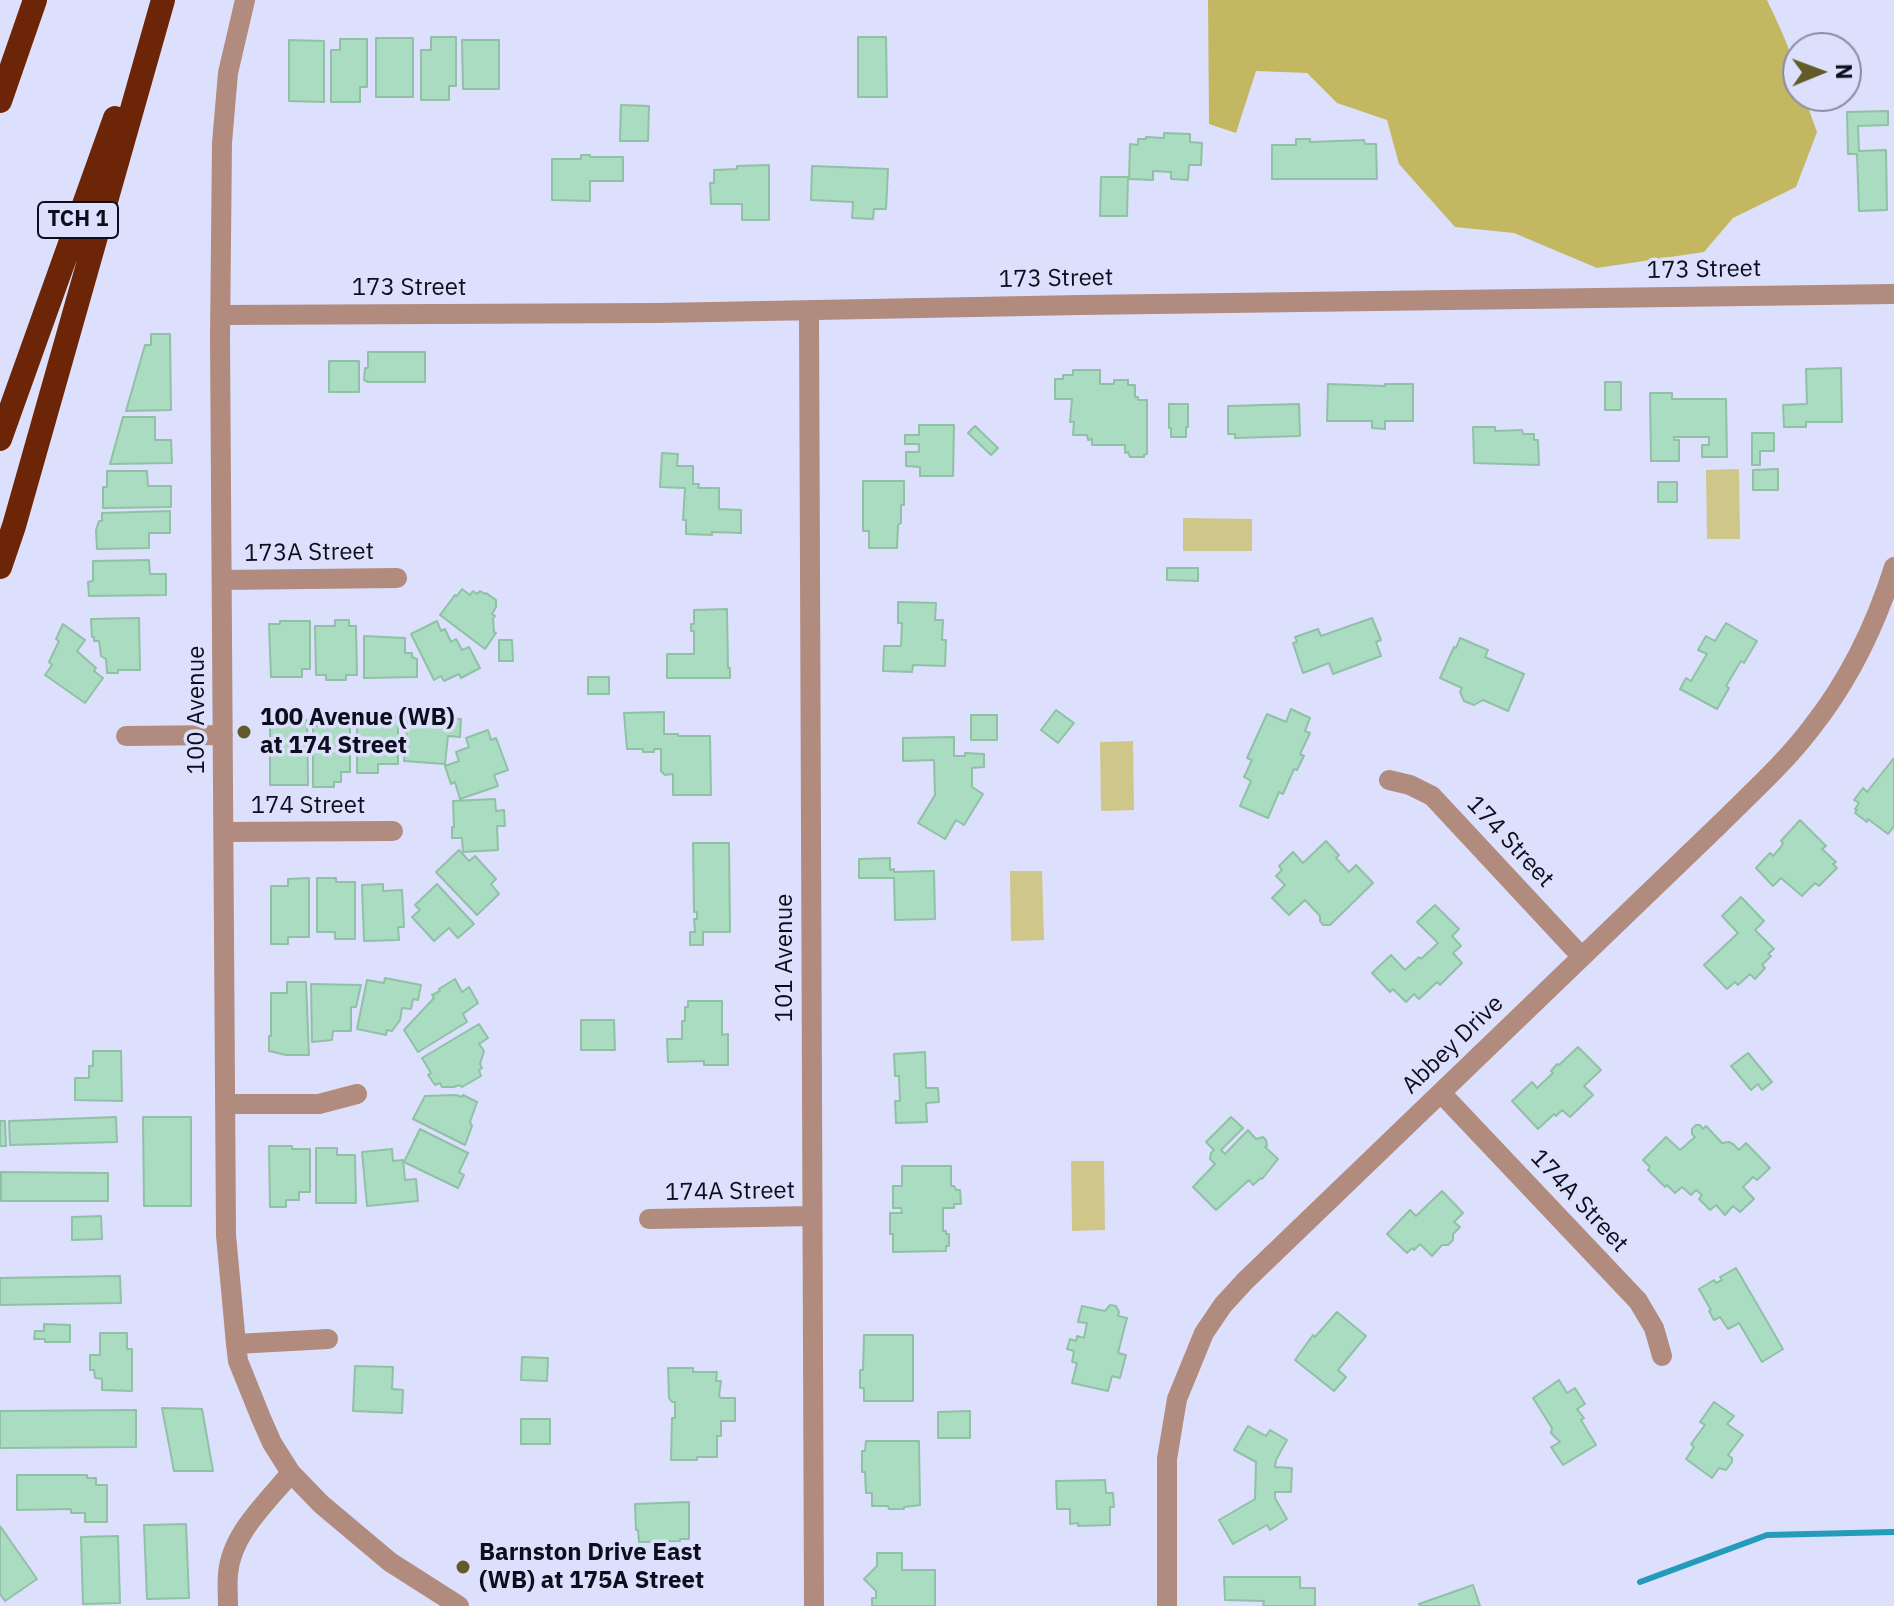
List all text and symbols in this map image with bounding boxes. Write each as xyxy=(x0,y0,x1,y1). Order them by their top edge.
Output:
north arrow xyxy=(1782,32,1862,112)
text: N xyxy=(1830,63,1859,80)
road number: TCH 1 xyxy=(38,202,118,238)
street label: 173 Street xyxy=(1646,255,1762,285)
street label: 173 Street xyxy=(998,264,1114,294)
street label: 173 Street xyxy=(352,274,466,302)
street label: 173A Street xyxy=(244,537,374,569)
street label: 100 Avenue xyxy=(183,646,211,774)
place label: 100 Avenue (WB) at 174 Street xyxy=(260,704,455,760)
marker: 100 Avenue (WB) at 174 Street xyxy=(235,723,253,741)
street label: 174 Street xyxy=(1460,790,1560,894)
street label: 174 Street xyxy=(251,792,365,820)
street label: 101 Avenue xyxy=(771,894,799,1022)
street label: Abbey Drive xyxy=(1396,990,1510,1100)
street label: 174A Street xyxy=(1524,1144,1634,1258)
street label: 174A Street xyxy=(665,1176,795,1208)
place label: Barnston Drive East (WB) at 175A Street xyxy=(479,1539,704,1595)
marker: Barnston Drive East (WB) at 175A Street xyxy=(454,1558,472,1576)

